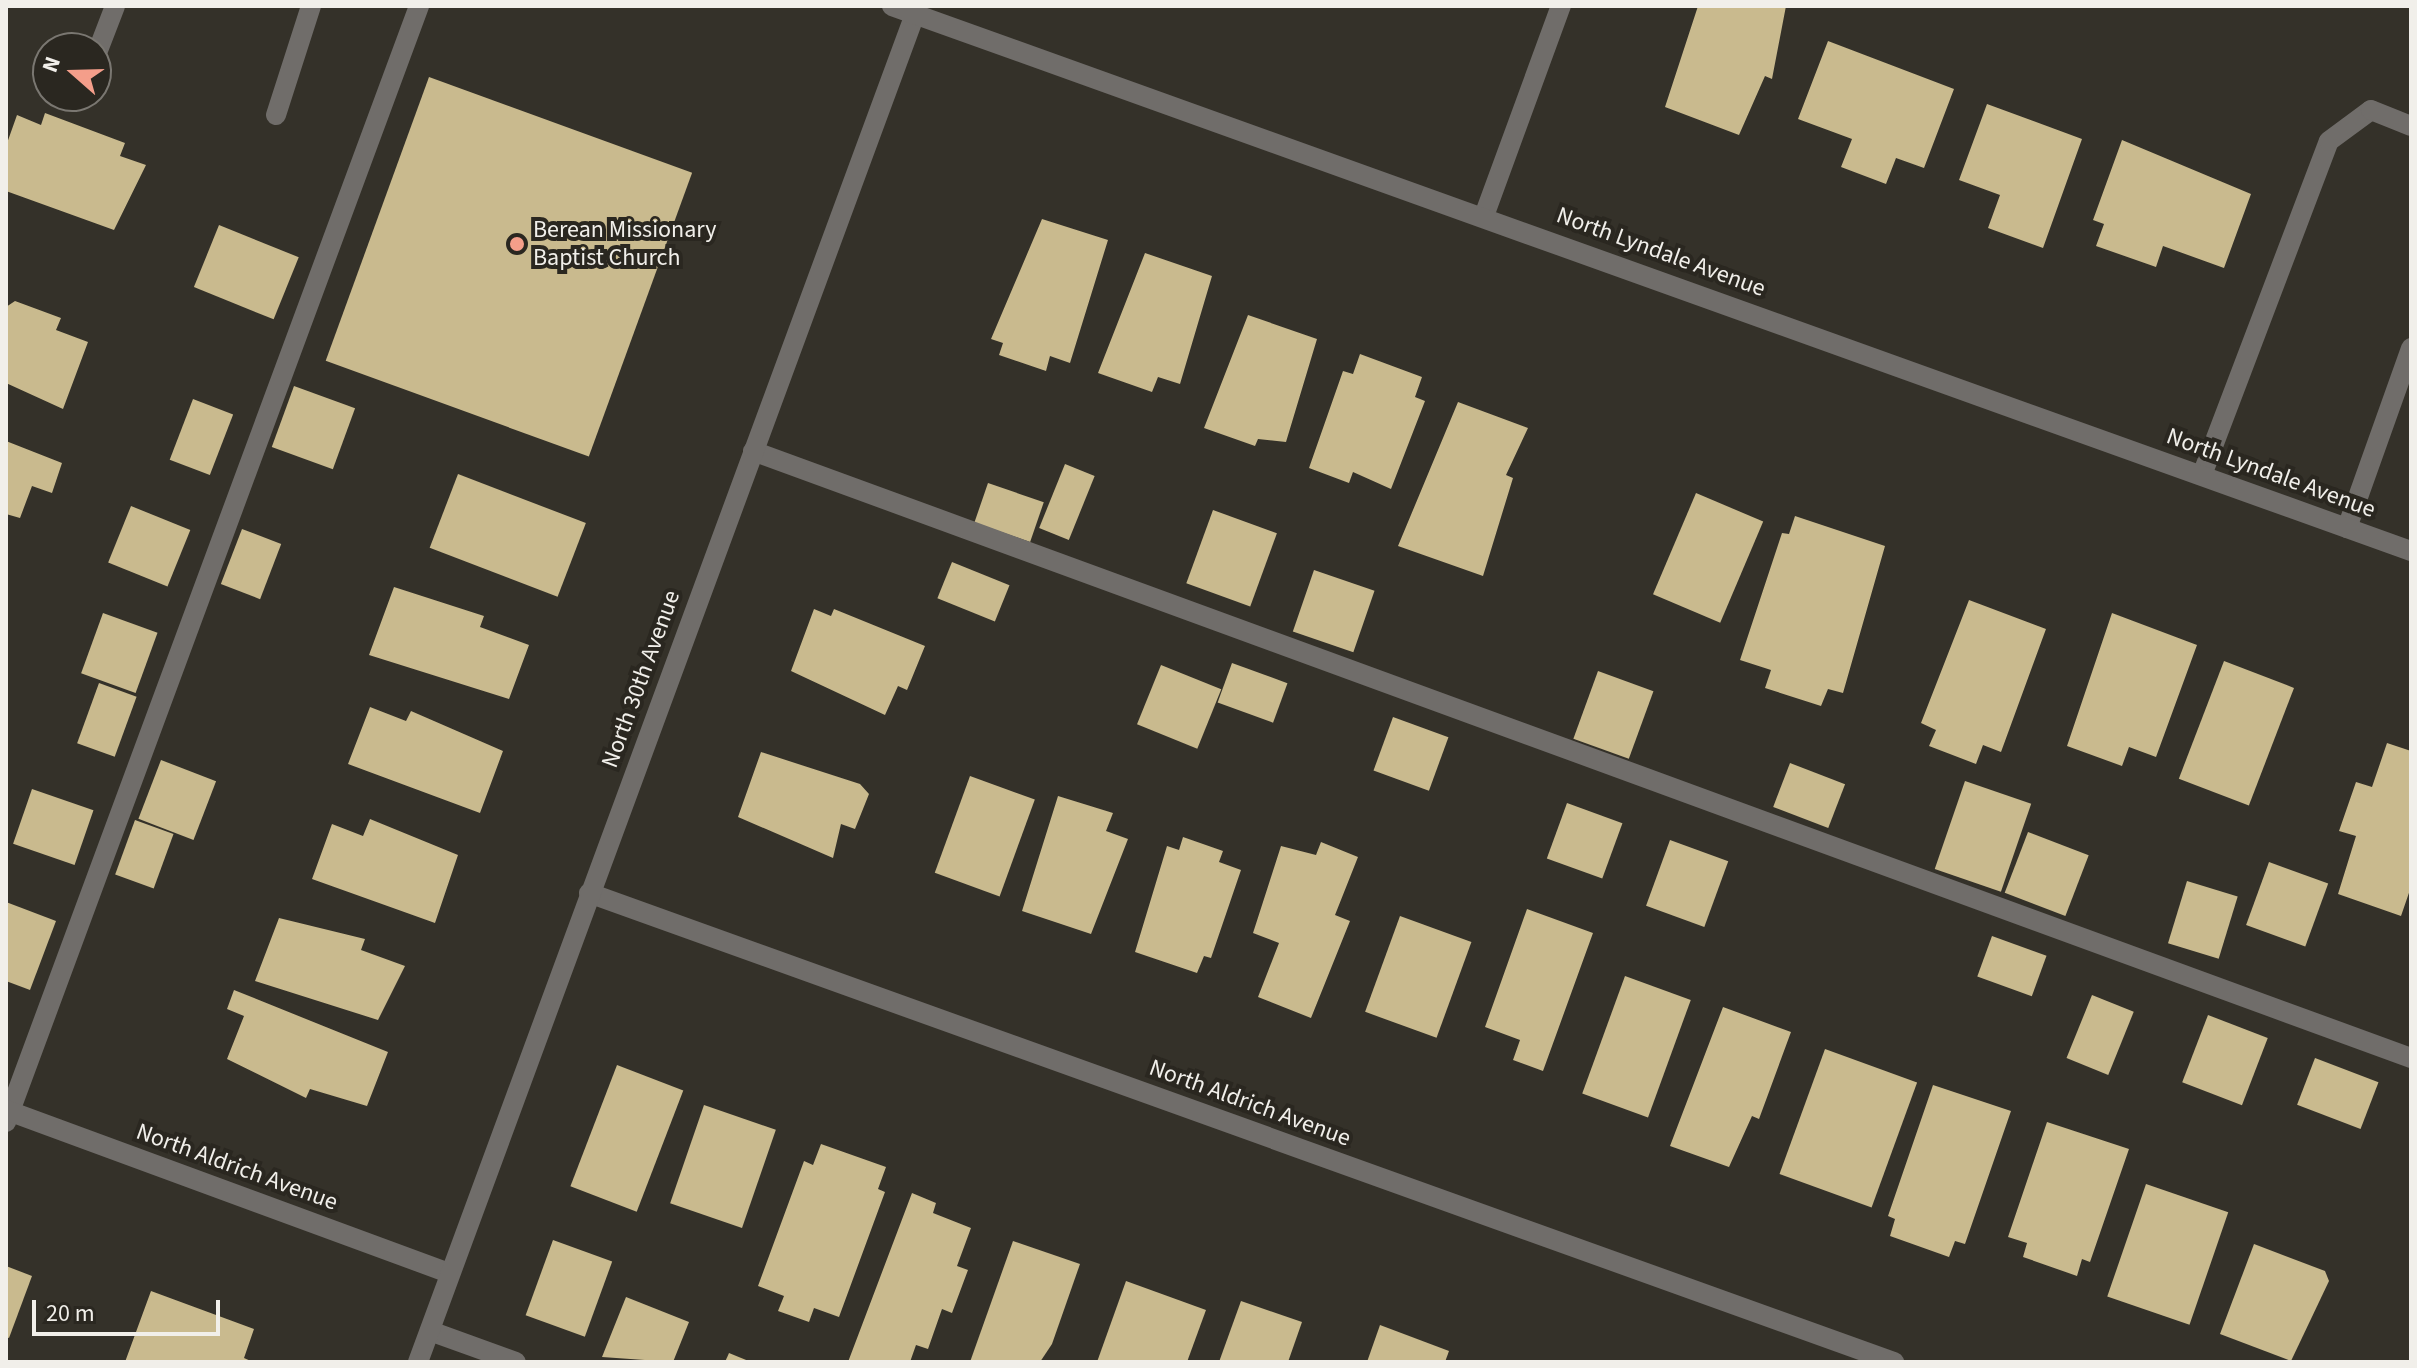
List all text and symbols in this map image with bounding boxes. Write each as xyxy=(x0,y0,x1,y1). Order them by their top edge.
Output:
north arrow xyxy=(32,32,112,112)
text: N xyxy=(34,52,69,77)
street label: North Lyndale Avenue xyxy=(1553,201,1769,303)
place label: Berean Missionary Baptist Church xyxy=(533,216,716,272)
marker: Berean Missionary Baptist Church xyxy=(508,235,526,253)
street label: North Lyndale Avenue xyxy=(2163,422,2379,524)
street label: North 30th Avenue xyxy=(596,586,686,772)
street label: North Aldrich Avenue xyxy=(1145,1053,1355,1153)
street label: North Aldrich Avenue xyxy=(132,1117,342,1217)
scale bar xyxy=(36,1284,224,1334)
text: 20 m xyxy=(46,1296,95,1331)

